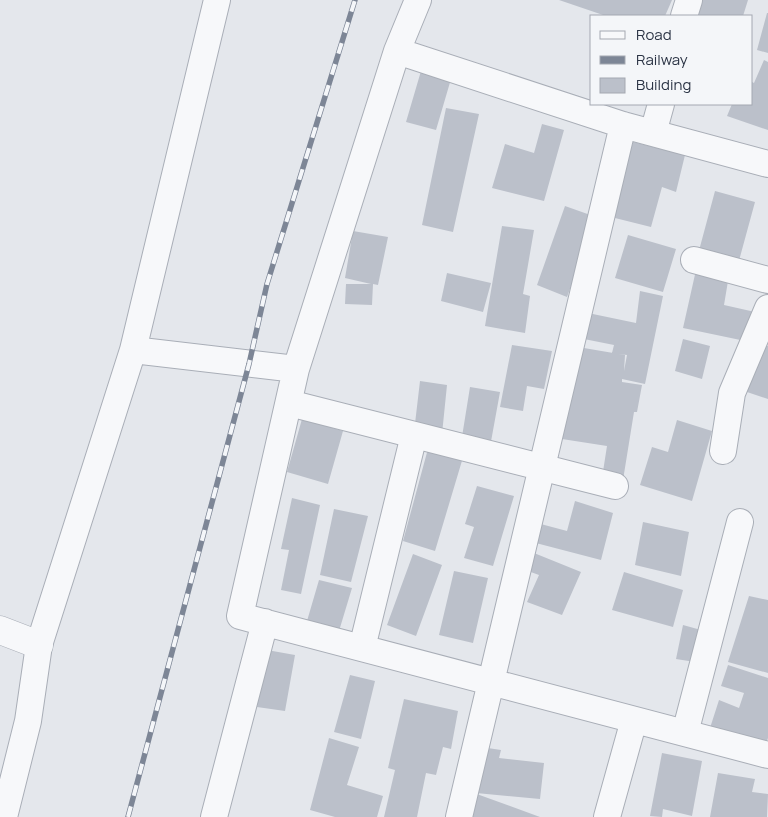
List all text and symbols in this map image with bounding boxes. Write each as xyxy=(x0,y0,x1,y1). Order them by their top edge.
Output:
legend xyxy=(590,15,753,105)
text: Road xyxy=(636,24,672,45)
text: Railway xyxy=(636,49,688,70)
text: Building xyxy=(636,74,691,95)

